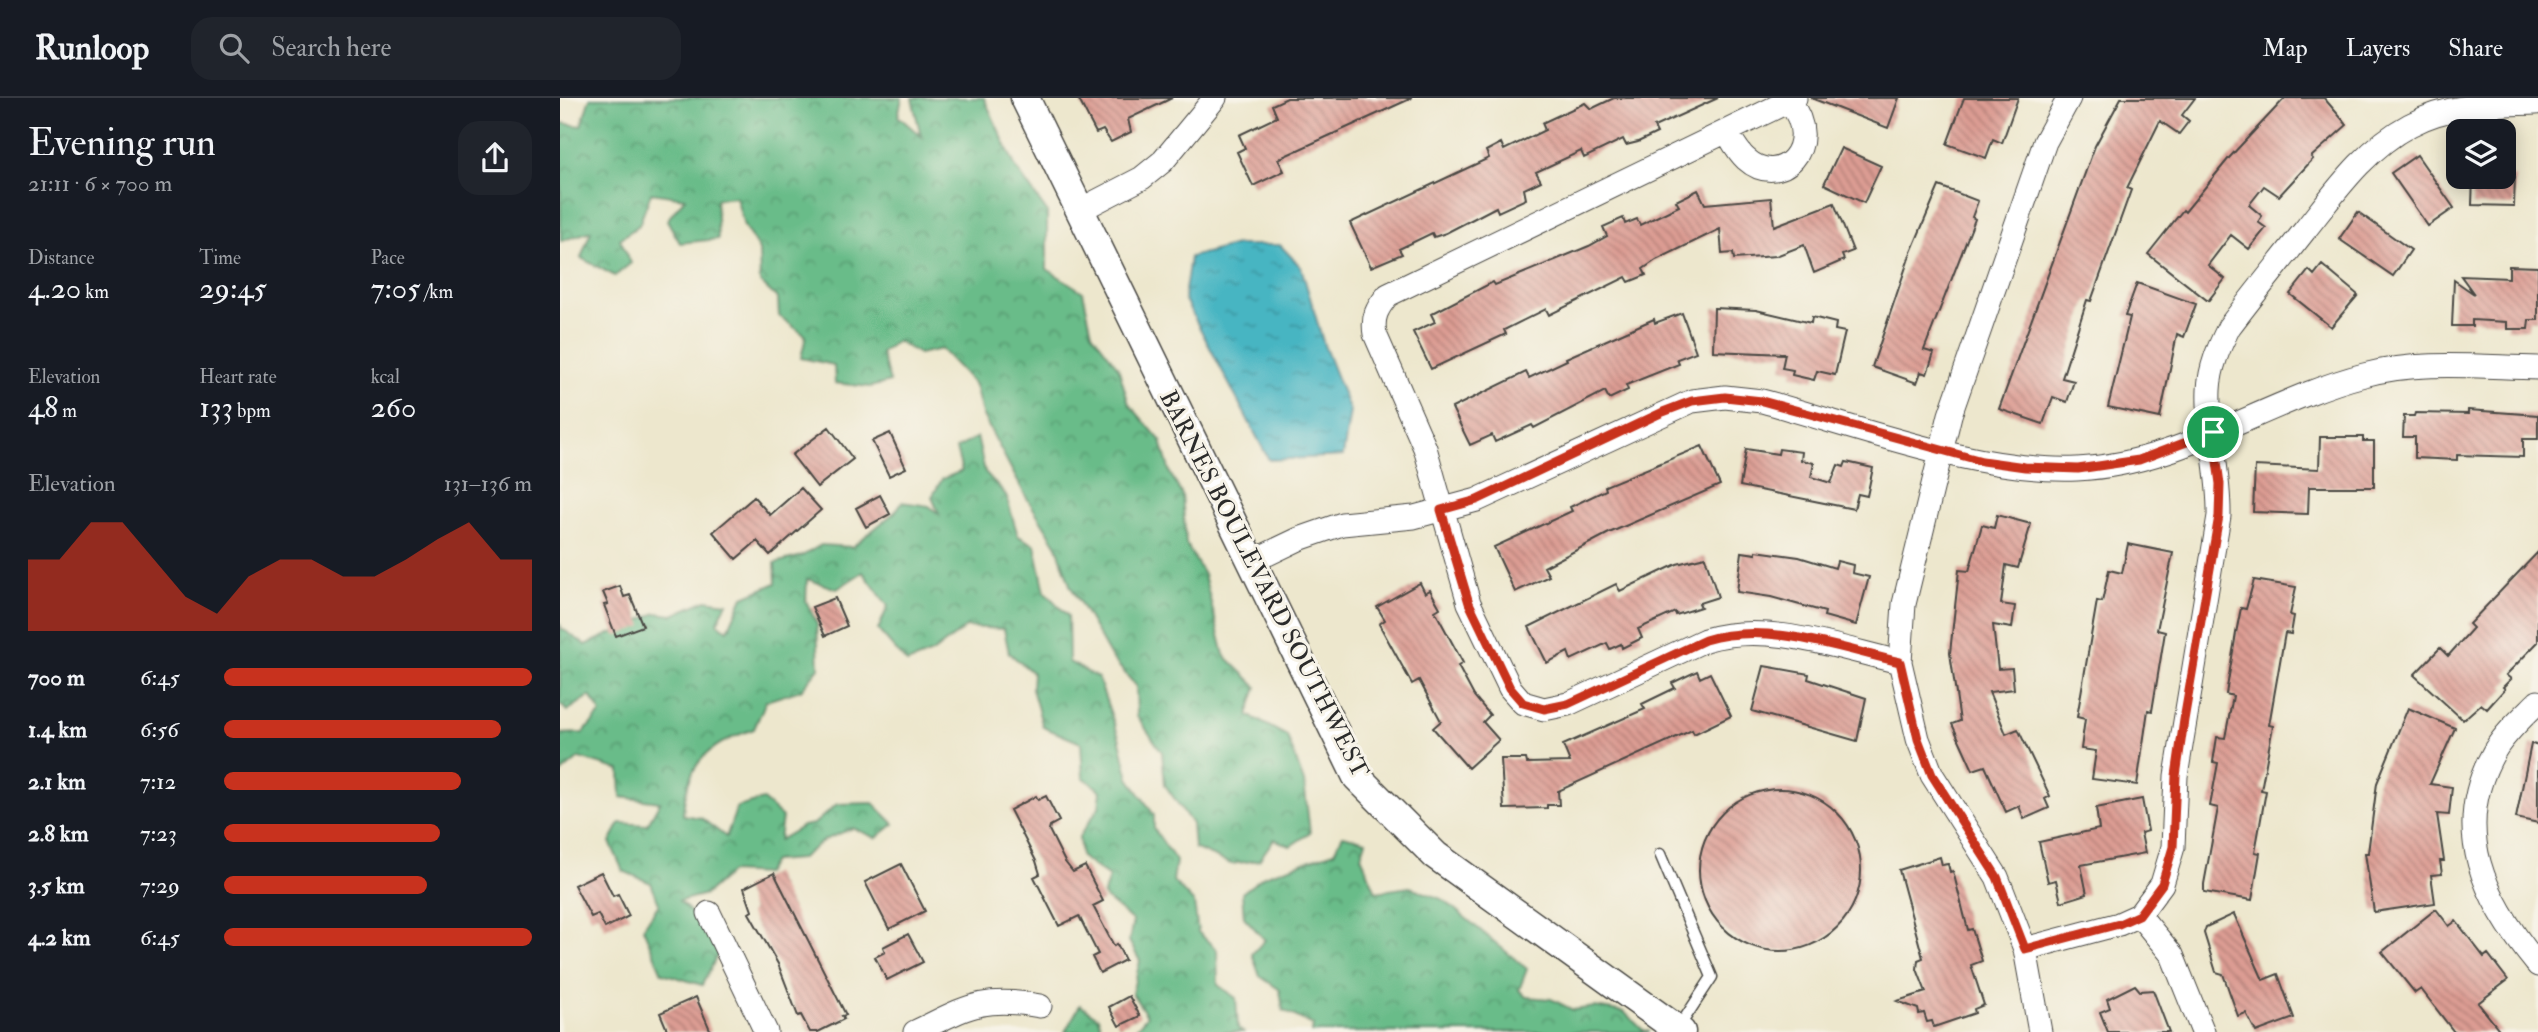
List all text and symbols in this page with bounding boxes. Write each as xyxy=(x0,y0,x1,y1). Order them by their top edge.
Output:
search box xyxy=(191,17,681,80)
text: Runloop xyxy=(35,28,149,69)
icon: search xyxy=(215,29,253,67)
text: Search here xyxy=(271,32,391,64)
text: Map xyxy=(2263,33,2308,64)
text: Layers xyxy=(2346,33,2410,64)
text: Share xyxy=(2448,33,2503,64)
text: Evening run xyxy=(28,119,216,167)
map controls xyxy=(2446,119,2516,189)
button: layers xyxy=(2446,119,2516,189)
button: share xyxy=(458,121,532,195)
text: 21:11 · 6 × 700 m xyxy=(28,169,172,198)
text: Distance xyxy=(28,246,94,270)
text: Time xyxy=(199,246,241,270)
text: Pace xyxy=(371,246,405,270)
text: 4.20 xyxy=(28,270,81,307)
text: 29:45 xyxy=(199,270,267,307)
text: 7:05 xyxy=(371,270,420,307)
text: km xyxy=(81,280,109,304)
text: /km xyxy=(420,280,453,304)
text: Elevation xyxy=(28,365,100,389)
text: Heart rate xyxy=(199,365,277,389)
text: kcal xyxy=(371,365,400,389)
street label: BARNES BOULEVARD SOUTHWEST xyxy=(1152,385,1376,783)
text: 48 xyxy=(28,389,58,426)
text: 133 xyxy=(199,389,233,426)
text: 260 xyxy=(371,389,416,426)
text: m xyxy=(58,399,77,423)
text: bpm xyxy=(233,399,271,423)
pin xyxy=(2183,402,2243,462)
icon: arrive xyxy=(2194,413,2232,451)
text: Elevation xyxy=(28,469,116,498)
text: 131–136 m xyxy=(444,469,532,498)
text: 700 m xyxy=(28,663,85,692)
text: 6:45 xyxy=(140,663,180,692)
text: 1.4 km xyxy=(28,715,87,744)
text: 6:56 xyxy=(140,715,179,744)
text: 2.1 km xyxy=(28,767,86,796)
text: 7:12 xyxy=(140,767,176,796)
text: 2.8 km xyxy=(28,819,89,848)
text: 7:23 xyxy=(140,819,177,848)
text: 3.5 km xyxy=(28,871,85,900)
text: 7:29 xyxy=(140,871,180,900)
text: 4.2 km xyxy=(28,923,91,952)
text: 6:45 xyxy=(140,923,180,952)

